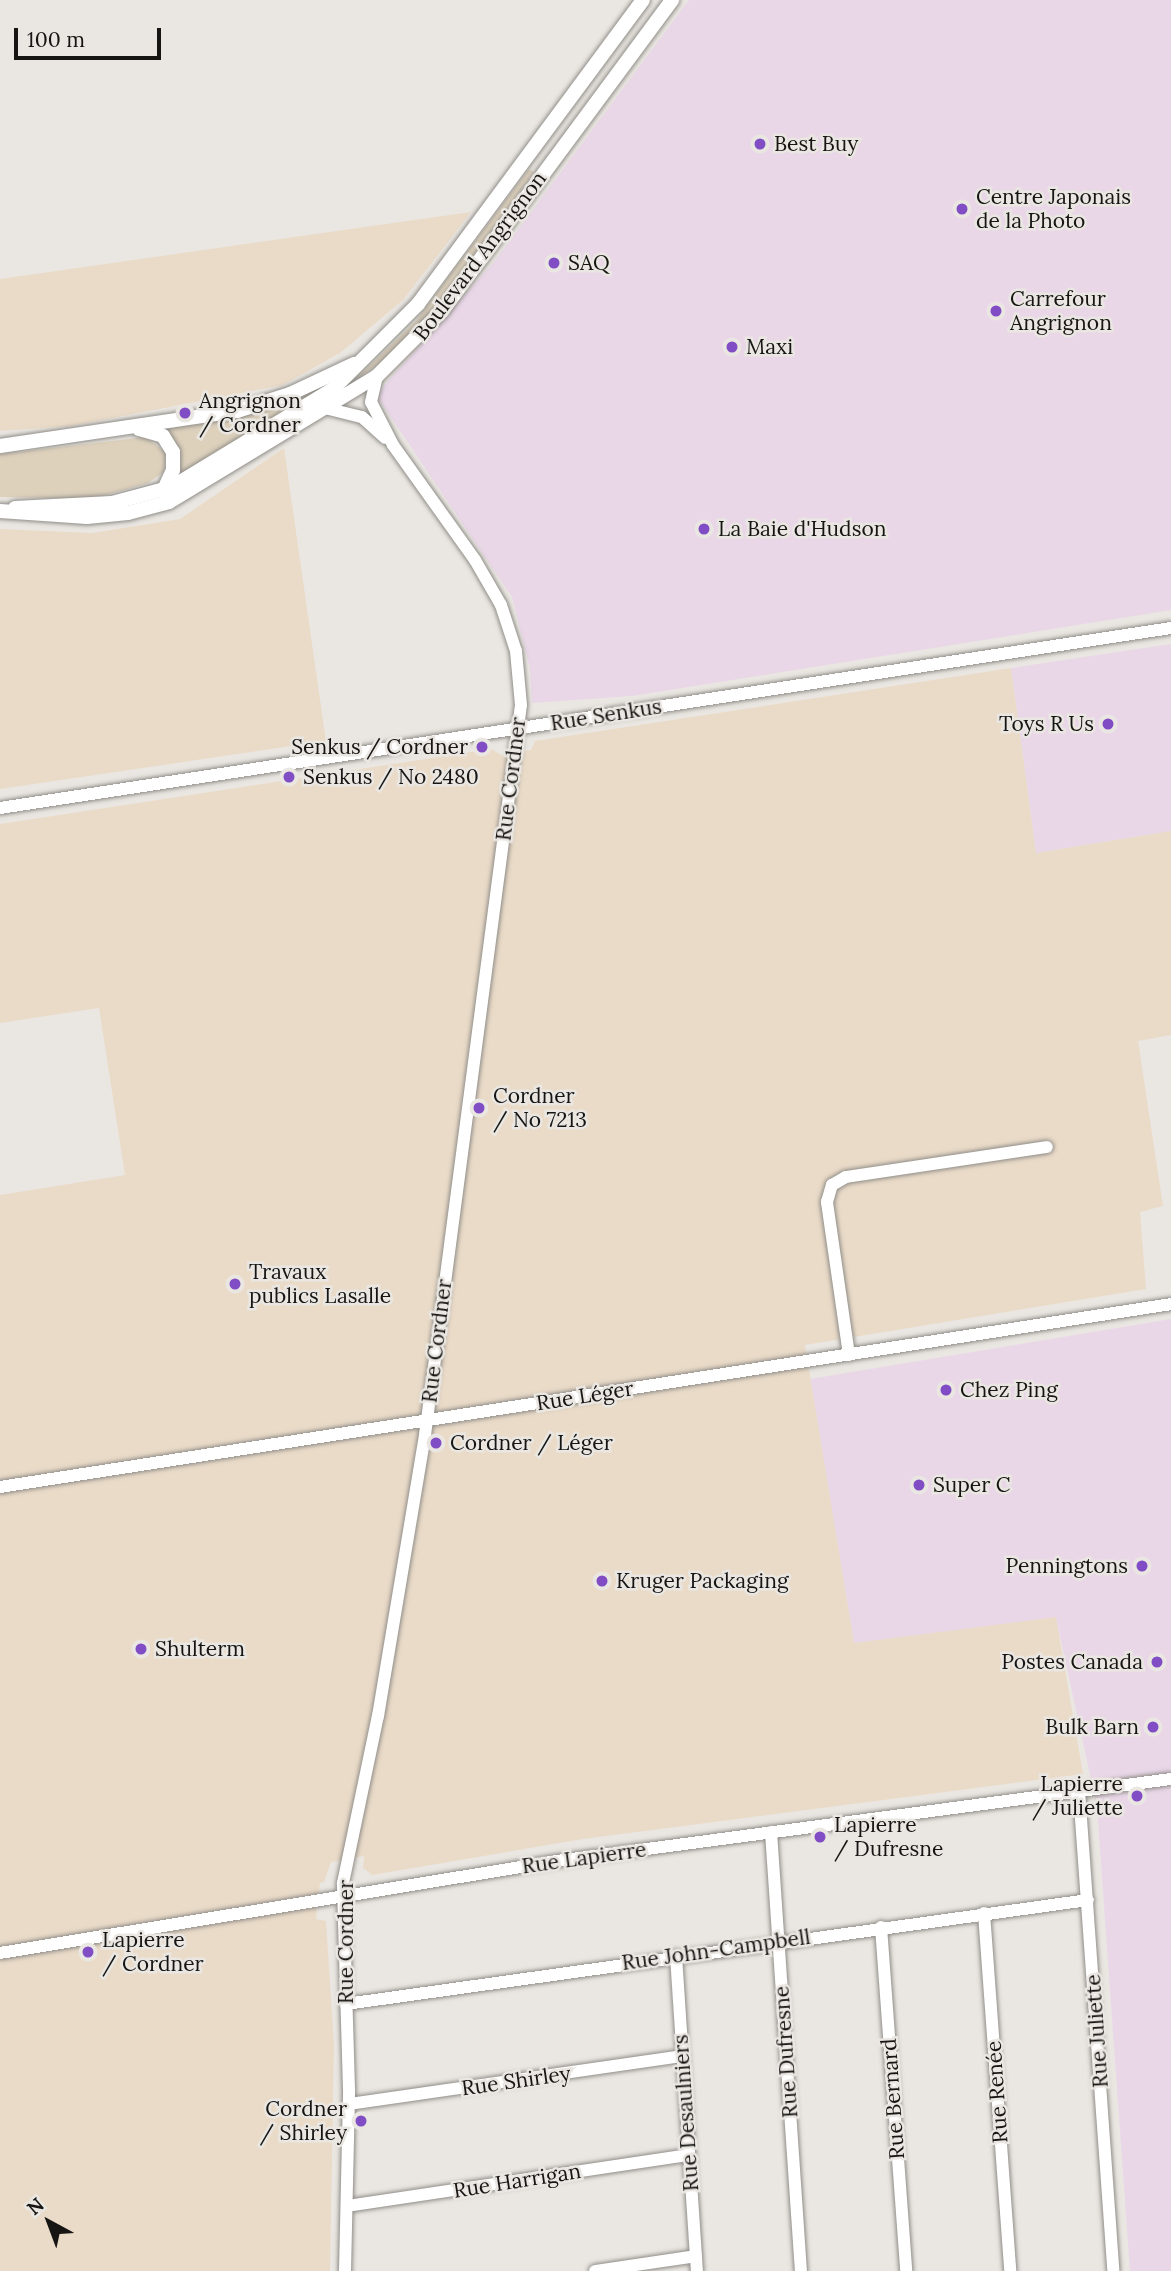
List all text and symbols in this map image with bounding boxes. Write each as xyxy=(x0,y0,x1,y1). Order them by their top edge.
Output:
scale bar xyxy=(18,14,164,58)
text: 100 m xyxy=(27,26,85,53)
place label: Best Buy xyxy=(774,131,858,157)
marker: Best Buy xyxy=(752,136,768,152)
street label: Boulevard Angrignon xyxy=(408,167,552,345)
place label: Centre Japonais de la Photo xyxy=(976,184,1131,234)
marker: Centre Japonais de la Photo xyxy=(954,201,970,217)
place label: SAQ xyxy=(568,250,610,276)
marker: SAQ xyxy=(546,255,562,271)
place label: Carrefour Angrignon xyxy=(1010,286,1112,336)
marker: Carrefour Angrignon xyxy=(988,303,1004,319)
place label: Maxi xyxy=(746,334,793,360)
marker: Maxi xyxy=(724,339,740,355)
place label: Angrignon / Cordner xyxy=(199,388,301,438)
marker: Angrignon / Cordner xyxy=(177,405,193,421)
place label: La Baie d'Hudson xyxy=(718,516,886,542)
marker: La Baie d'Hudson xyxy=(696,521,712,537)
street label: Rue Senkus xyxy=(549,694,663,736)
place label: Toys R Us xyxy=(999,711,1094,737)
street label: Rue Cordner xyxy=(491,716,531,842)
marker: Toys R Us xyxy=(1100,716,1116,732)
place label: Senkus / Cordner xyxy=(291,734,468,760)
marker: Senkus / Cordner xyxy=(474,739,490,755)
place label: Senkus / No 2480 xyxy=(303,764,479,790)
marker: Senkus / No 2480 xyxy=(281,769,297,785)
place label: Cordner / No 7213 xyxy=(493,1083,587,1133)
marker: Cordner / No 7213 xyxy=(471,1100,487,1116)
place label: Travaux publics Lasalle xyxy=(249,1259,391,1309)
marker: Travaux publics Lasalle xyxy=(227,1276,243,1292)
street label: Rue Cordner xyxy=(417,1278,457,1404)
street label: Rue Léger xyxy=(535,1376,635,1416)
place label: Chez Ping xyxy=(960,1377,1058,1403)
marker: Chez Ping xyxy=(938,1382,954,1398)
place label: Cordner / Léger xyxy=(450,1430,613,1456)
marker: Cordner / Léger xyxy=(428,1435,444,1451)
place label: Super C xyxy=(933,1472,1011,1498)
marker: Super C xyxy=(911,1477,927,1493)
place label: Penningtons xyxy=(1005,1553,1128,1579)
marker: Penningtons xyxy=(1134,1558,1150,1574)
place label: Kruger Packaging xyxy=(616,1568,789,1594)
marker: Kruger Packaging xyxy=(594,1573,610,1589)
place label: Shulterm xyxy=(155,1636,245,1662)
marker: Shulterm xyxy=(133,1641,149,1657)
place label: Postes Canada xyxy=(1001,1649,1143,1675)
marker: Postes Canada xyxy=(1149,1654,1165,1670)
place label: Bulk Barn xyxy=(1045,1714,1139,1740)
marker: Bulk Barn xyxy=(1145,1719,1161,1735)
place label: Lapierre / Juliette xyxy=(1032,1771,1123,1821)
marker: Lapierre / Juliette xyxy=(1129,1788,1145,1804)
place label: Lapierre / Dufresne xyxy=(834,1812,943,1862)
marker: Lapierre / Dufresne xyxy=(812,1829,828,1845)
street label: Rue Lapierre xyxy=(520,1837,648,1879)
street label: Rue Cordner xyxy=(333,1880,359,2004)
street label: Rue John-Campbell xyxy=(620,1924,812,1976)
place label: Lapierre / Cordner xyxy=(102,1927,204,1977)
marker: Lapierre / Cordner xyxy=(80,1944,96,1960)
street label: Rue Juliette xyxy=(1080,1973,1114,2089)
street label: Rue Dufresne xyxy=(769,1985,803,2119)
street label: Rue Desaulniers xyxy=(668,2034,704,2192)
street label: Rue Bernard xyxy=(876,2038,910,2160)
street label: Rue Renée xyxy=(981,2040,1013,2144)
street label: Rue Shirley xyxy=(460,2061,572,2101)
place label: Cordner / Shirley xyxy=(260,2096,347,2146)
marker: Cordner / Shirley xyxy=(353,2113,369,2129)
street label: Rue Harrigan xyxy=(451,2158,583,2204)
north arrow xyxy=(14,2187,84,2257)
text: N xyxy=(22,2192,49,2220)

